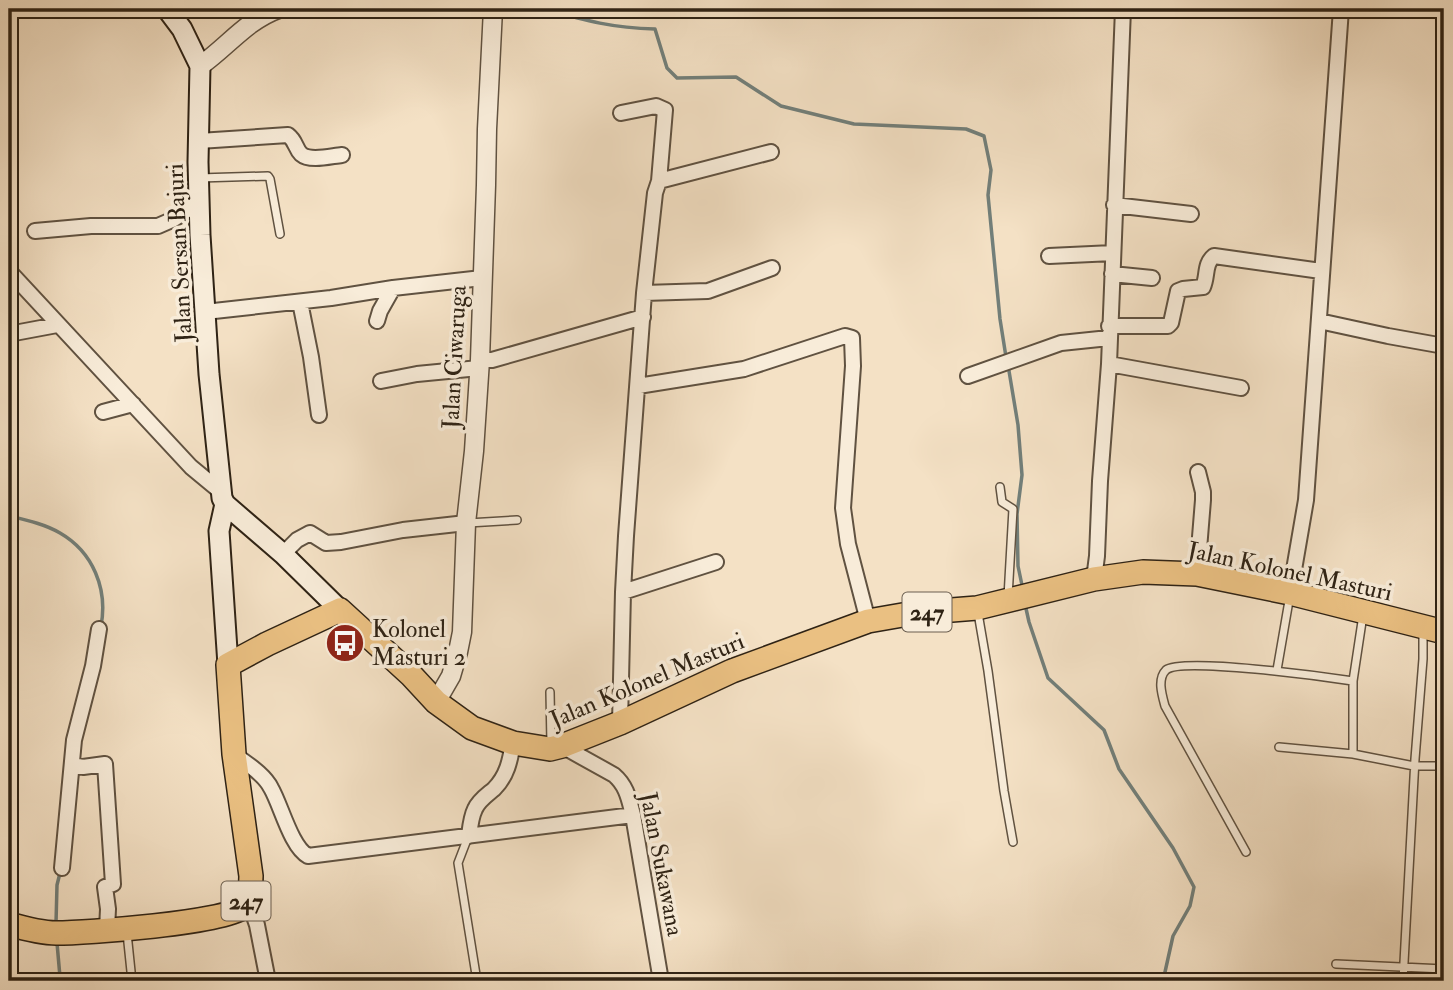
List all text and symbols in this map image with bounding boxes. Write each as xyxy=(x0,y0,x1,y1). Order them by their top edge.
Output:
street label: Jalan Sersan Bajuri xyxy=(159,163,200,344)
street label: Jalan Ciwaruga xyxy=(435,283,474,431)
street label: Jalan Kolonel Masturi xyxy=(1184,534,1395,608)
road number: 247 xyxy=(902,592,951,632)
place label: Kolonel Masturi 2 xyxy=(372,614,466,673)
bus stop icon: Kolonel Masturi 2 xyxy=(324,622,366,664)
street label: Jalan Kolonel Masturi xyxy=(544,626,749,736)
street label: Jalan Sukawana xyxy=(632,789,691,940)
road number: 247 xyxy=(222,882,270,920)

